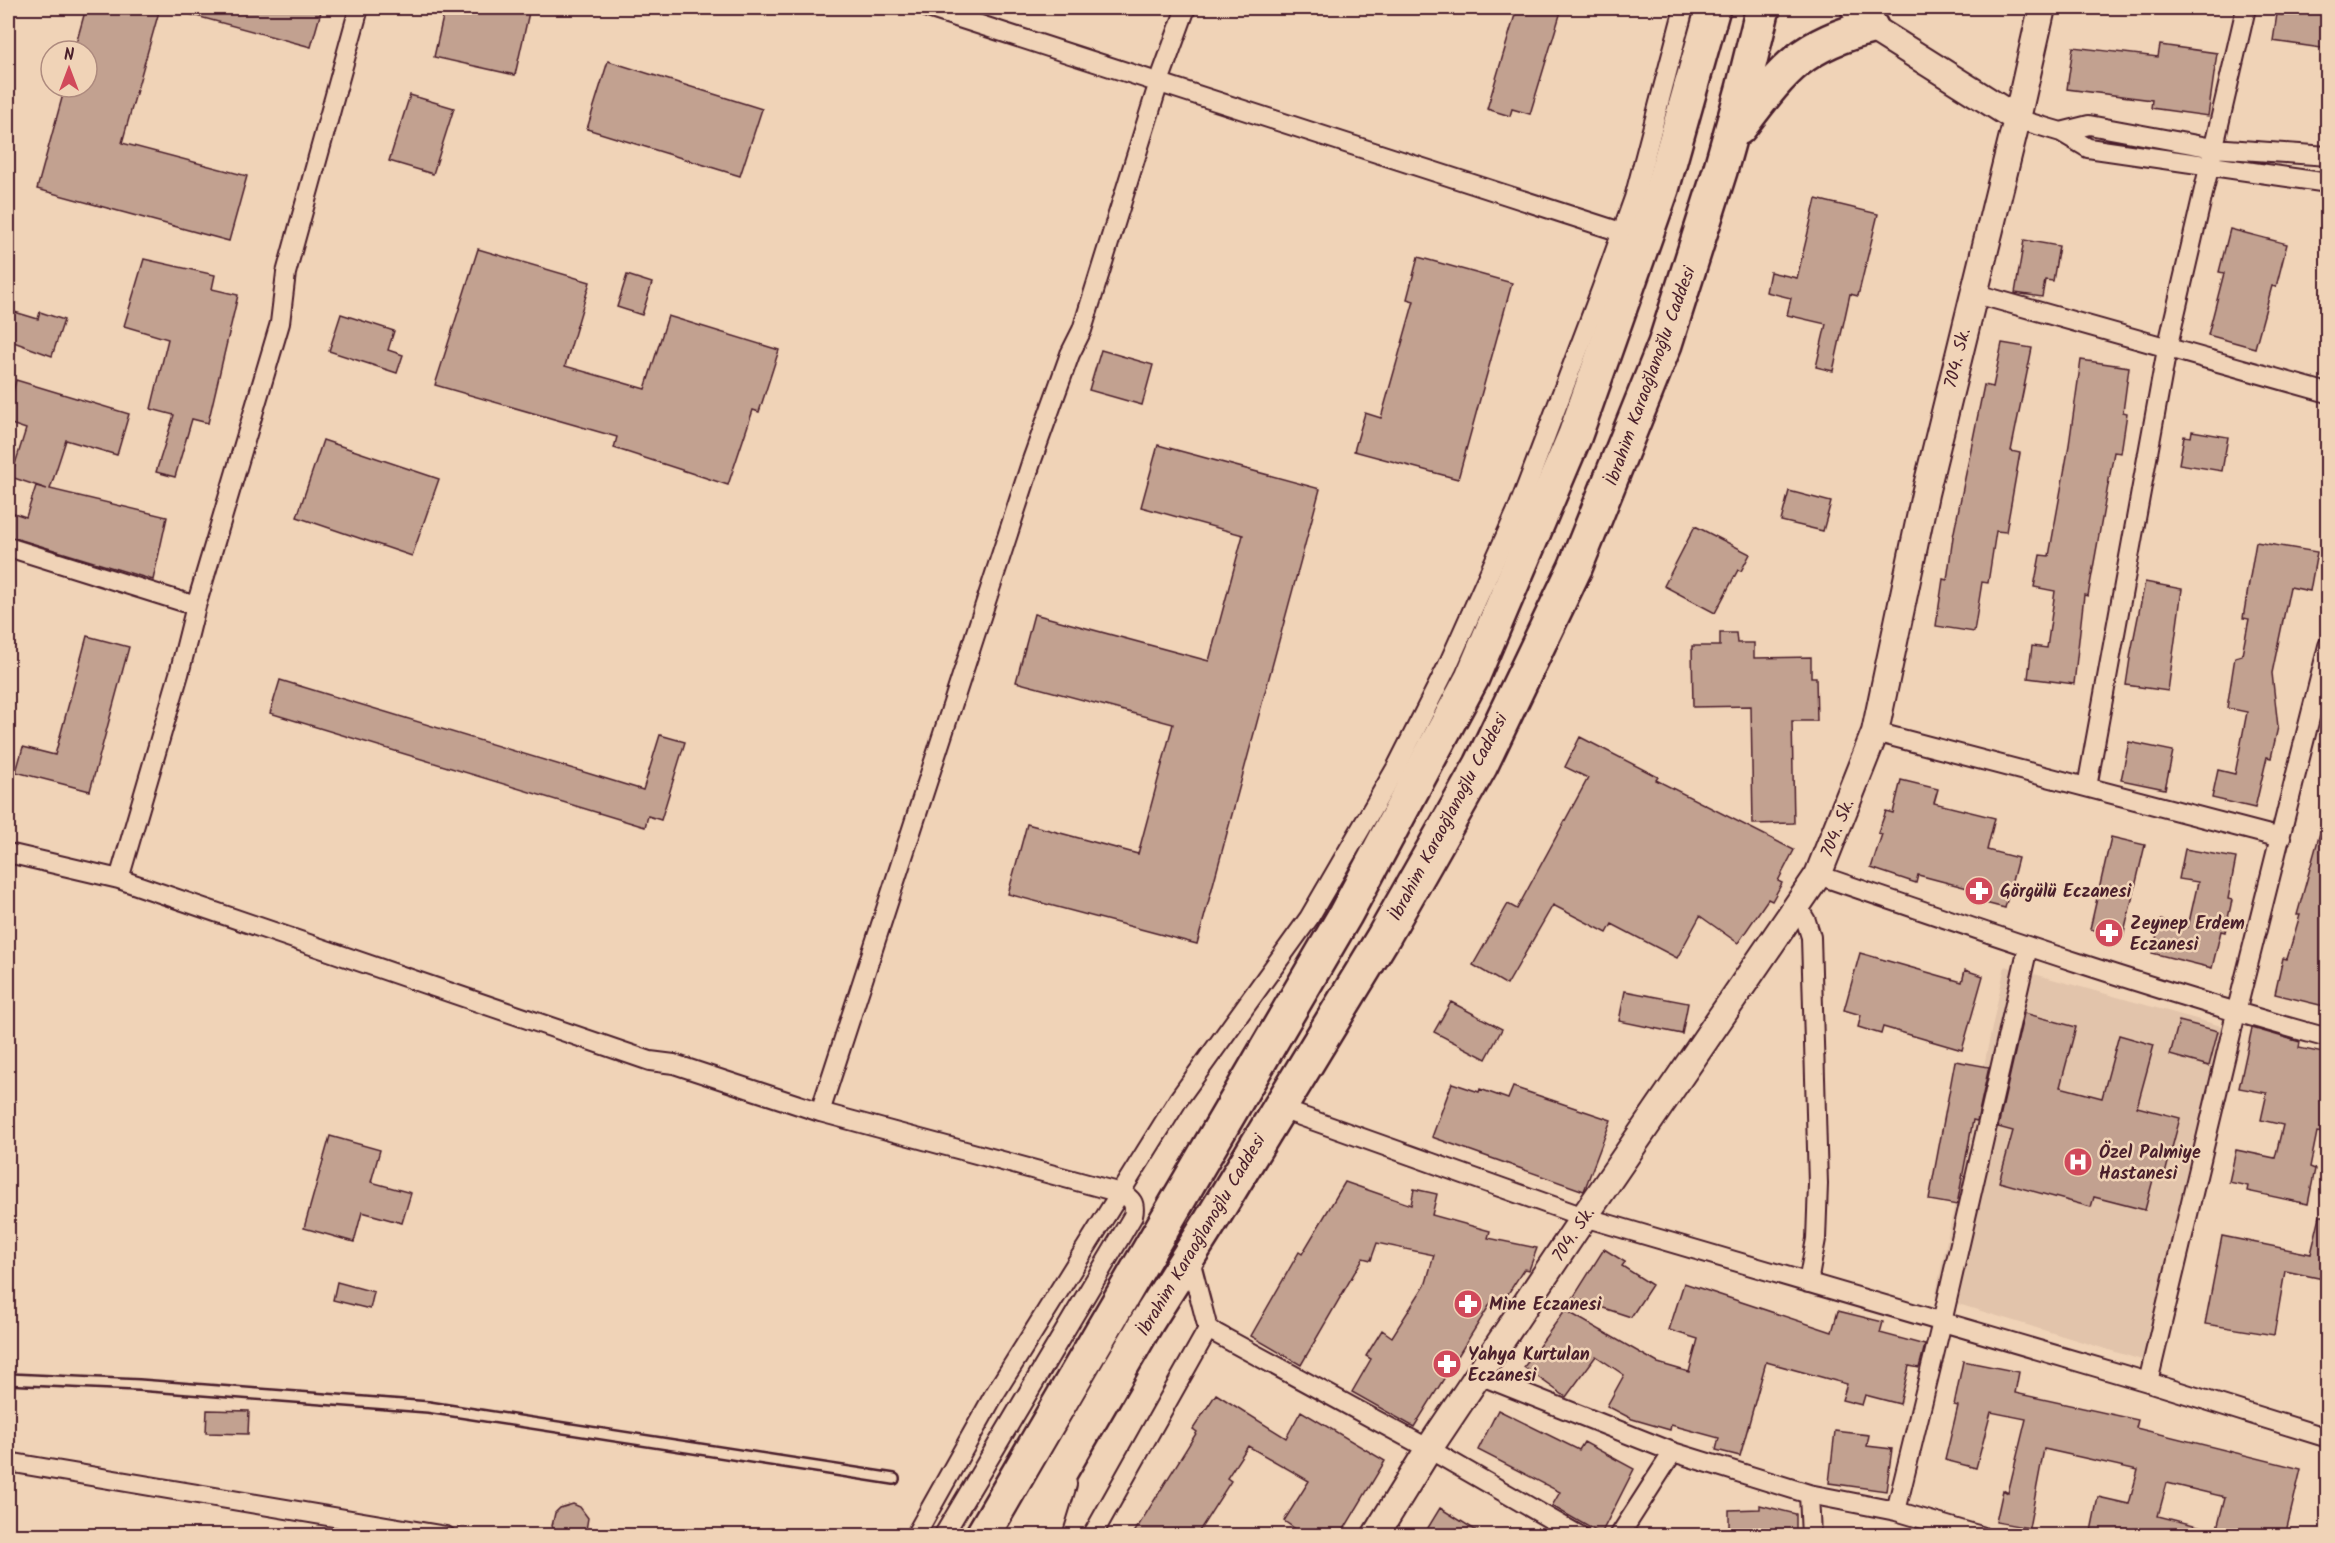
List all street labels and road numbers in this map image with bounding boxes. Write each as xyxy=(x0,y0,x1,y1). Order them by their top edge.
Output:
street label: İbrahim Karaoğlanoğlu Caddesi xyxy=(1598,262,1705,490)
street label: 704. Sk. xyxy=(1937,325,1980,391)
street label: İbrahim Karaoğlanoğlu Caddesi xyxy=(1382,708,1517,927)
street label: 704. Sk. xyxy=(1814,795,1863,862)
street label: İbrahim Karaoğlanoğlu Caddesi xyxy=(1130,1128,1275,1343)
street label: 704. Sk. xyxy=(1545,1201,1603,1268)

